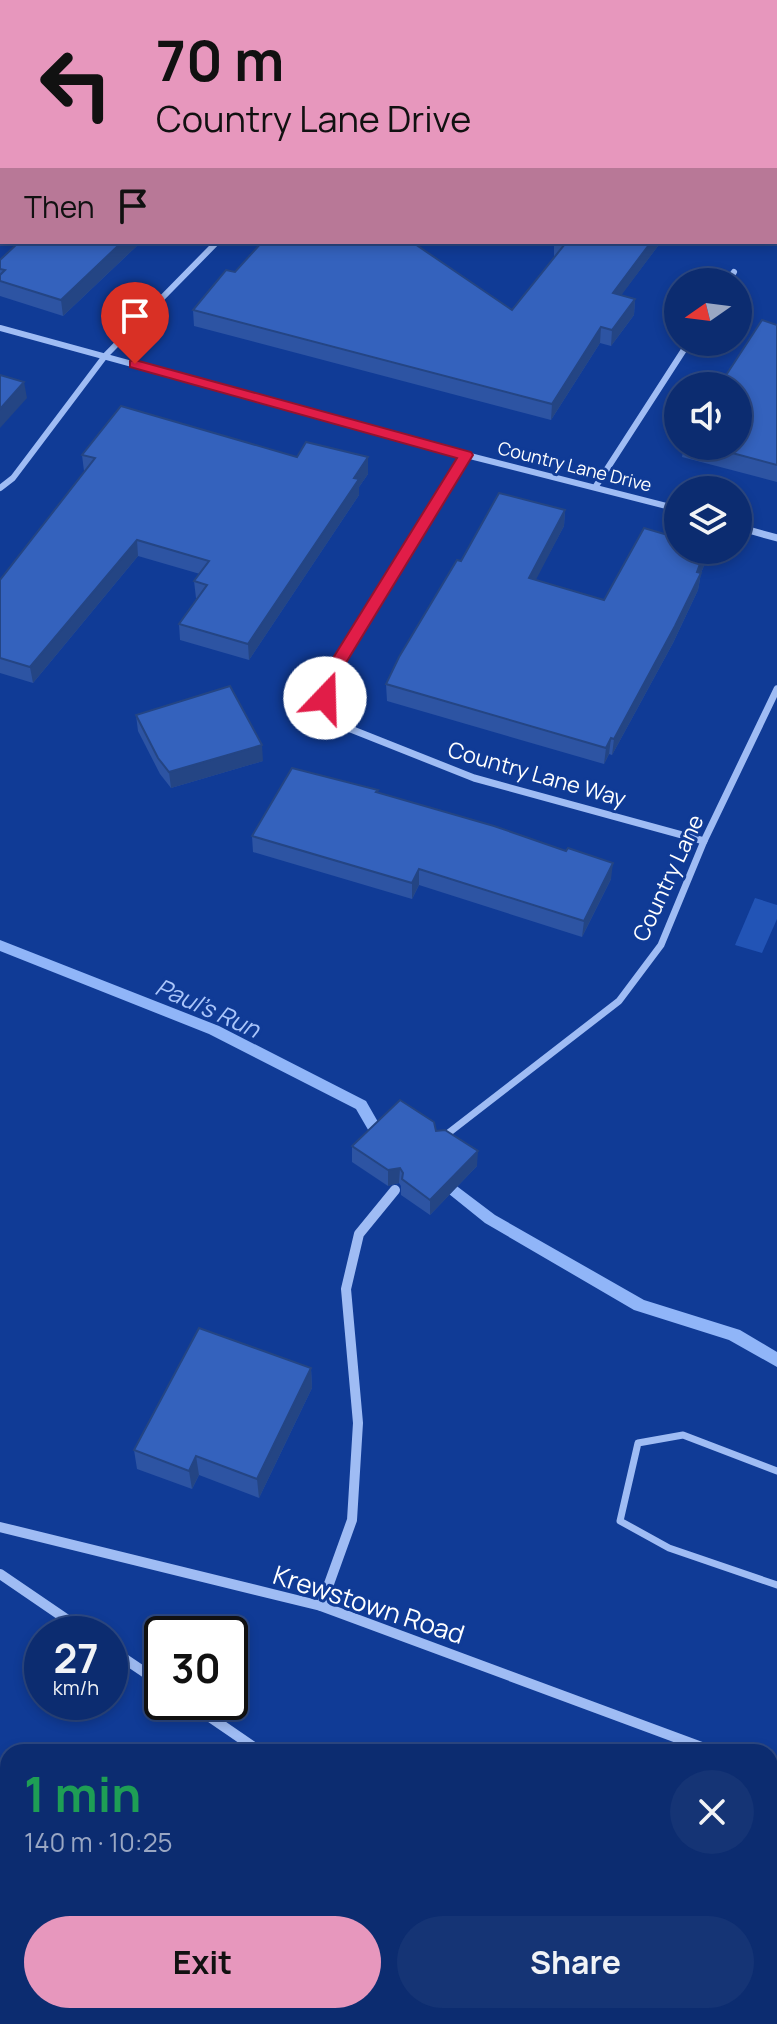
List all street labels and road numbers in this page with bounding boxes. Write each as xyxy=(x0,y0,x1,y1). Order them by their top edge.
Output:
street label: Country Lane Drive xyxy=(496,435,654,497)
street label: Country Lane Way xyxy=(444,734,630,814)
street label: Country Lane xyxy=(625,810,711,946)
street label: Krewstown Road xyxy=(269,1556,469,1652)

